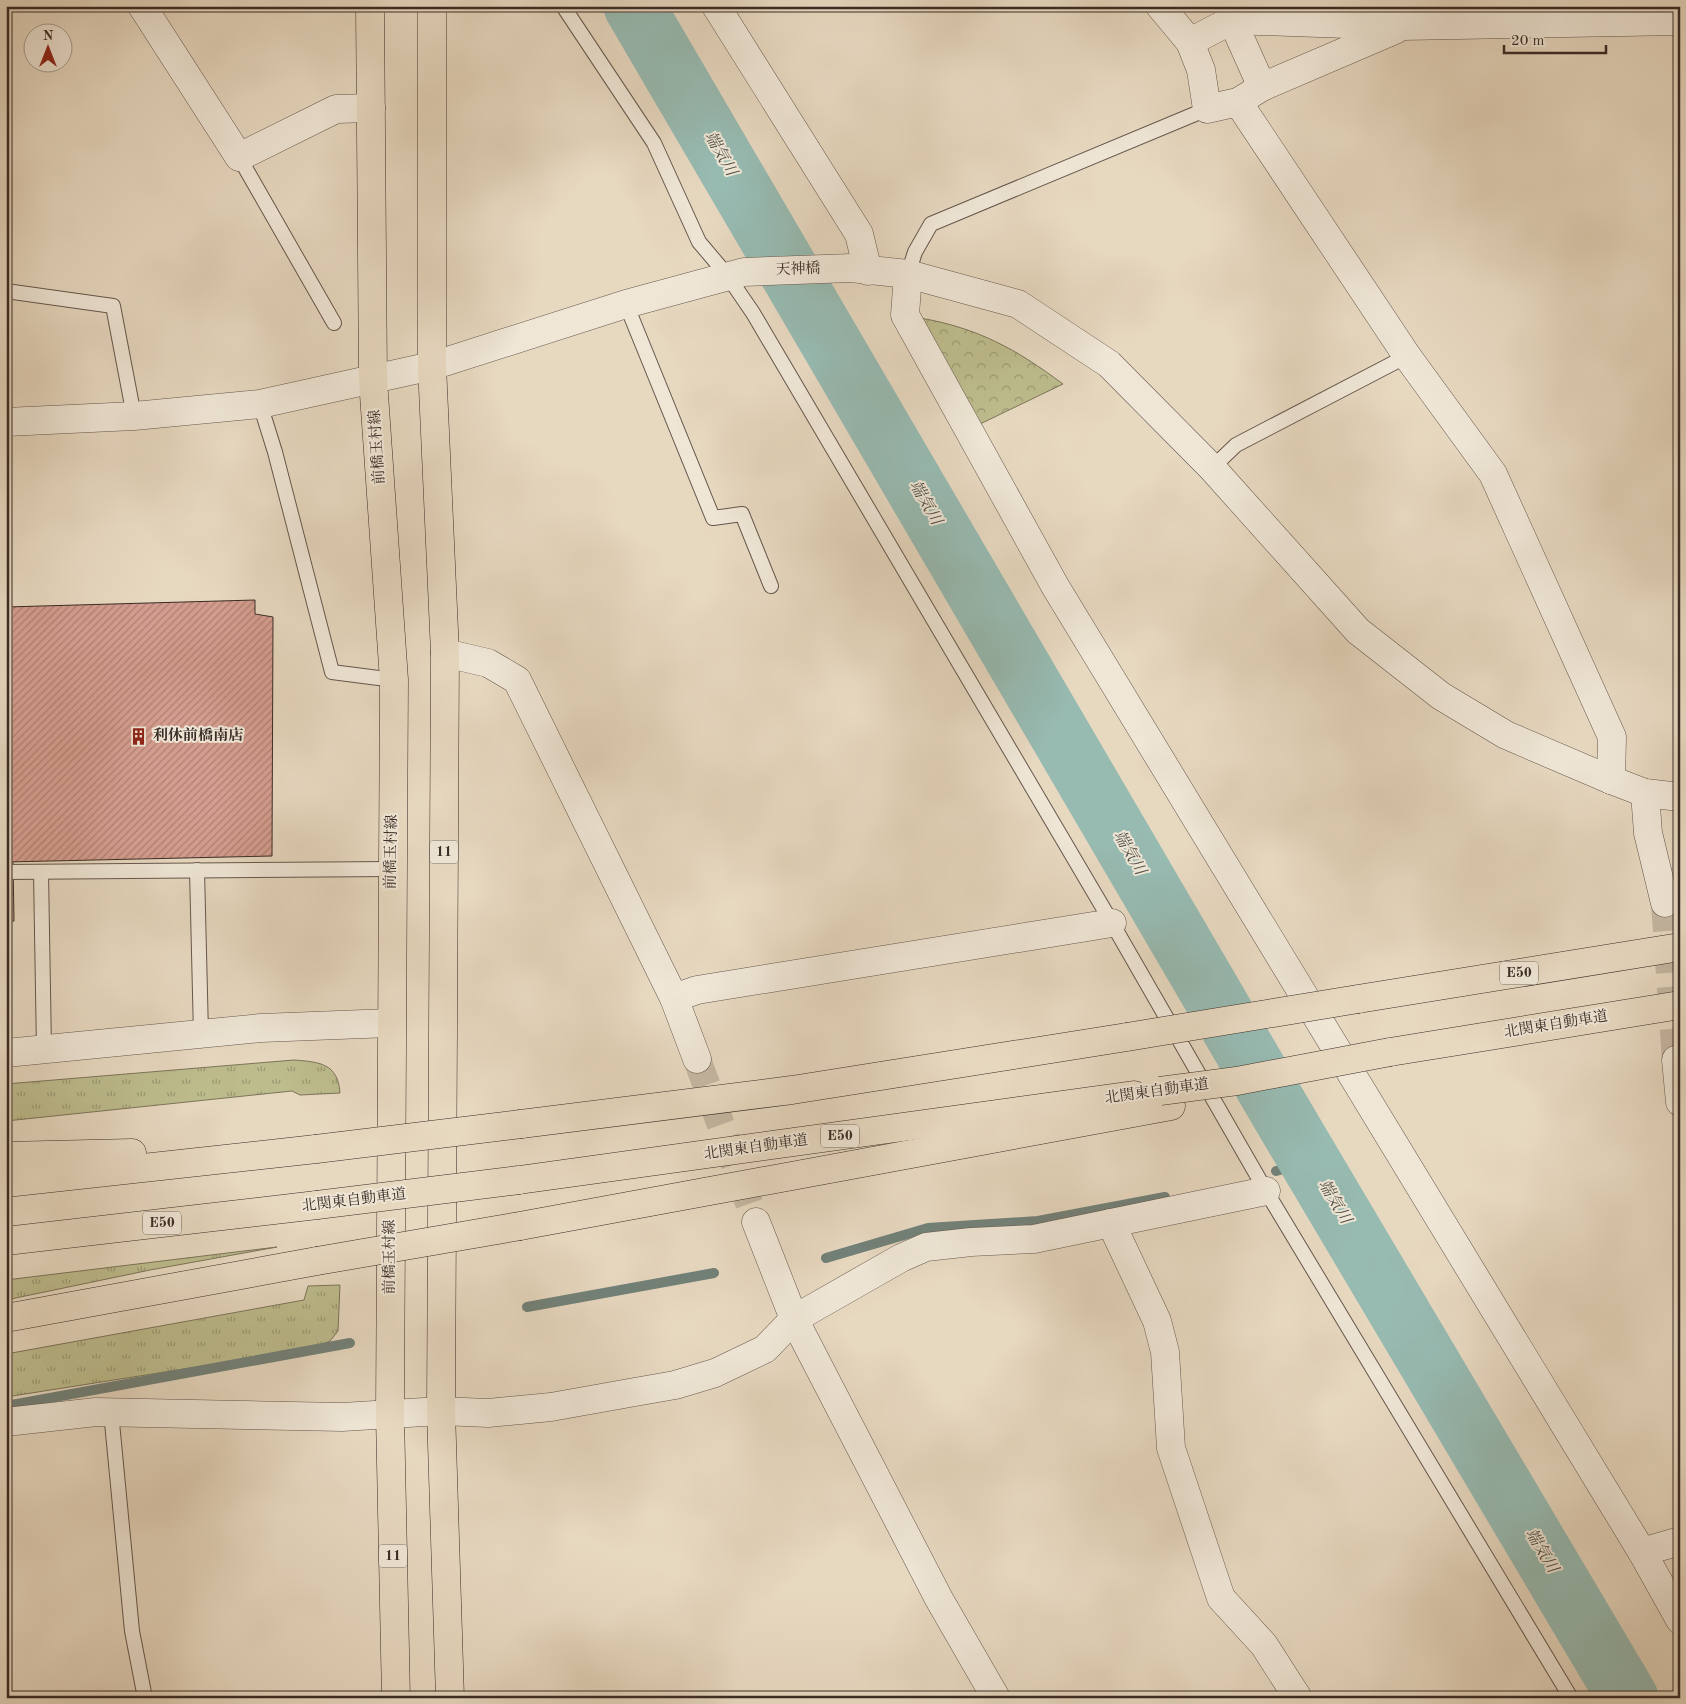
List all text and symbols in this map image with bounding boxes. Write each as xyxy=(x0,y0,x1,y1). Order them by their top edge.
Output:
north arrow xyxy=(22,22,72,72)
scale bar xyxy=(1504,22,1606,54)
text: N xyxy=(43,29,54,43)
text: 20 m xyxy=(1511,34,1545,49)
water label: 端気川 xyxy=(701,128,742,181)
street label: 天神橋 xyxy=(775,260,821,278)
street label: 前橋玉村線 xyxy=(366,409,388,485)
water label: 端気川 xyxy=(906,477,947,530)
building icon: 利休前橋南店 xyxy=(129,726,149,746)
place label: 利休前橋南店 xyxy=(153,727,243,744)
street label: 前橋玉村線 xyxy=(382,814,400,890)
water label: 端気川 xyxy=(1110,827,1151,880)
road number: 11 xyxy=(430,840,458,864)
road number: E50 xyxy=(1500,961,1538,984)
street label: 北関東自動車道 xyxy=(1503,1007,1609,1041)
street label: 北関東自動車道 xyxy=(1104,1075,1210,1107)
road number: E50 xyxy=(821,1124,859,1148)
street label: 北関東自動車道 xyxy=(703,1131,809,1163)
water label: 端気川 xyxy=(1315,1176,1356,1228)
street label: 北関東自動車道 xyxy=(301,1185,407,1215)
road number: E50 xyxy=(143,1212,181,1234)
street label: 前橋玉村線 xyxy=(381,1219,398,1295)
water label: 端気川 xyxy=(1522,1525,1563,1577)
road number: 11 xyxy=(379,1544,407,1568)

